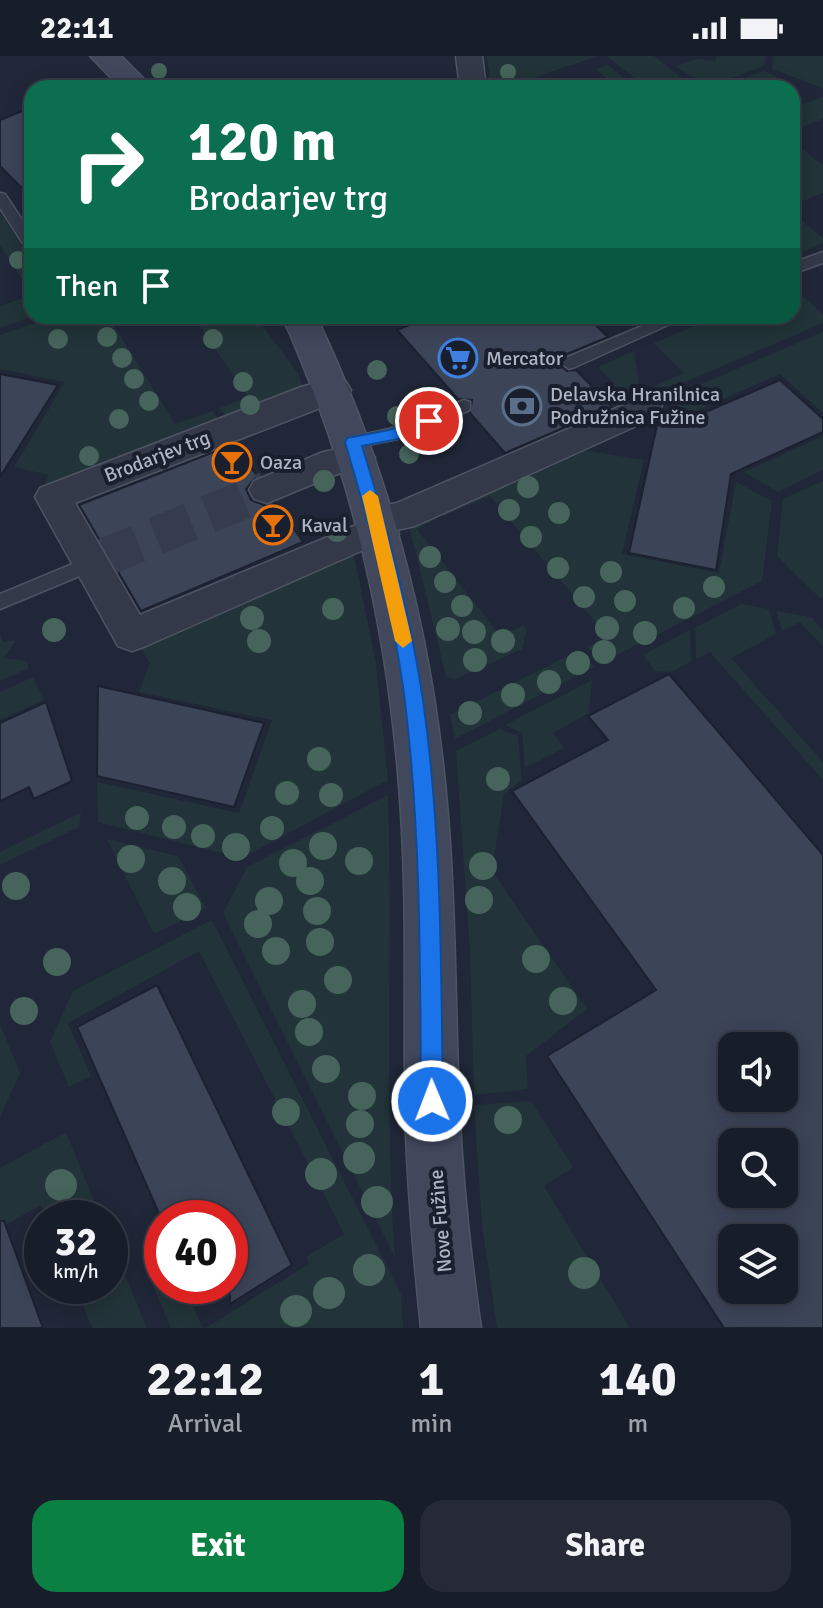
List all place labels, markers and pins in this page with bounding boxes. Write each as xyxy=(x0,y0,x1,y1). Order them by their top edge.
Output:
supermarket icon: Mercator xyxy=(437,337,479,379)
place label: Mercator xyxy=(486,346,564,371)
place label: Delavska Hranilnica Podružnica Fužine xyxy=(550,382,720,430)
bank icon: Delavska Hranilnica Podružnica Fužine xyxy=(501,385,543,427)
pin xyxy=(395,387,463,455)
bar icon: Oaza xyxy=(211,441,253,483)
place label: Oaza xyxy=(260,450,302,475)
bar icon: Kaval xyxy=(252,504,294,546)
place label: Kaval xyxy=(301,513,348,538)

